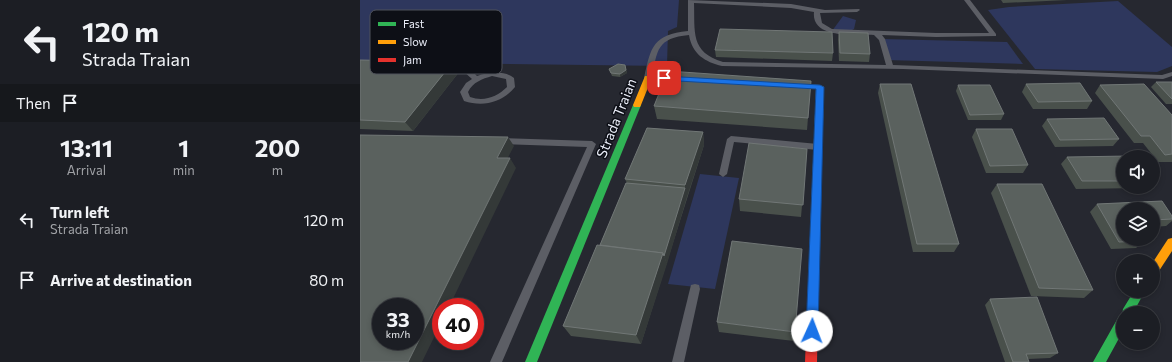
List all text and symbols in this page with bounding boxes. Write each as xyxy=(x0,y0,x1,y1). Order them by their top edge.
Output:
legend xyxy=(370,10,502,74)
text: 120 m xyxy=(82,14,159,48)
icon: left xyxy=(16,16,68,68)
text: Fast xyxy=(403,17,425,30)
text: Slow xyxy=(403,35,428,48)
text: Strada Traian xyxy=(82,48,190,70)
text: Jam xyxy=(403,53,422,67)
pin xyxy=(647,61,681,95)
icon: arrive xyxy=(653,67,675,89)
street label: Strada Traian xyxy=(592,76,640,160)
icon: arrive xyxy=(59,92,81,114)
text: Then xyxy=(16,94,51,112)
text: 13:11 xyxy=(60,133,113,162)
text: 1 xyxy=(178,133,189,162)
text: 200 xyxy=(255,133,300,162)
map controls xyxy=(1116,150,1160,350)
button: sound xyxy=(1116,150,1160,194)
text: Arrival xyxy=(67,162,106,178)
text: min xyxy=(173,162,195,178)
text: m xyxy=(272,162,283,178)
button: layers xyxy=(1116,202,1160,246)
text: Turn left xyxy=(50,203,109,221)
icon: left xyxy=(16,209,38,231)
text: 120 m xyxy=(304,211,344,229)
text: Strada Traian xyxy=(50,221,128,237)
button: + xyxy=(1116,254,1160,298)
icon: arrive xyxy=(16,269,38,291)
text: Arrive at destination xyxy=(50,271,192,289)
text: 80 m xyxy=(309,271,344,289)
speed limit sign: 40 xyxy=(432,298,484,350)
button: − xyxy=(1116,306,1160,350)
text: 33 xyxy=(386,307,410,331)
position arrow xyxy=(791,310,833,352)
text: km/h xyxy=(386,328,410,340)

